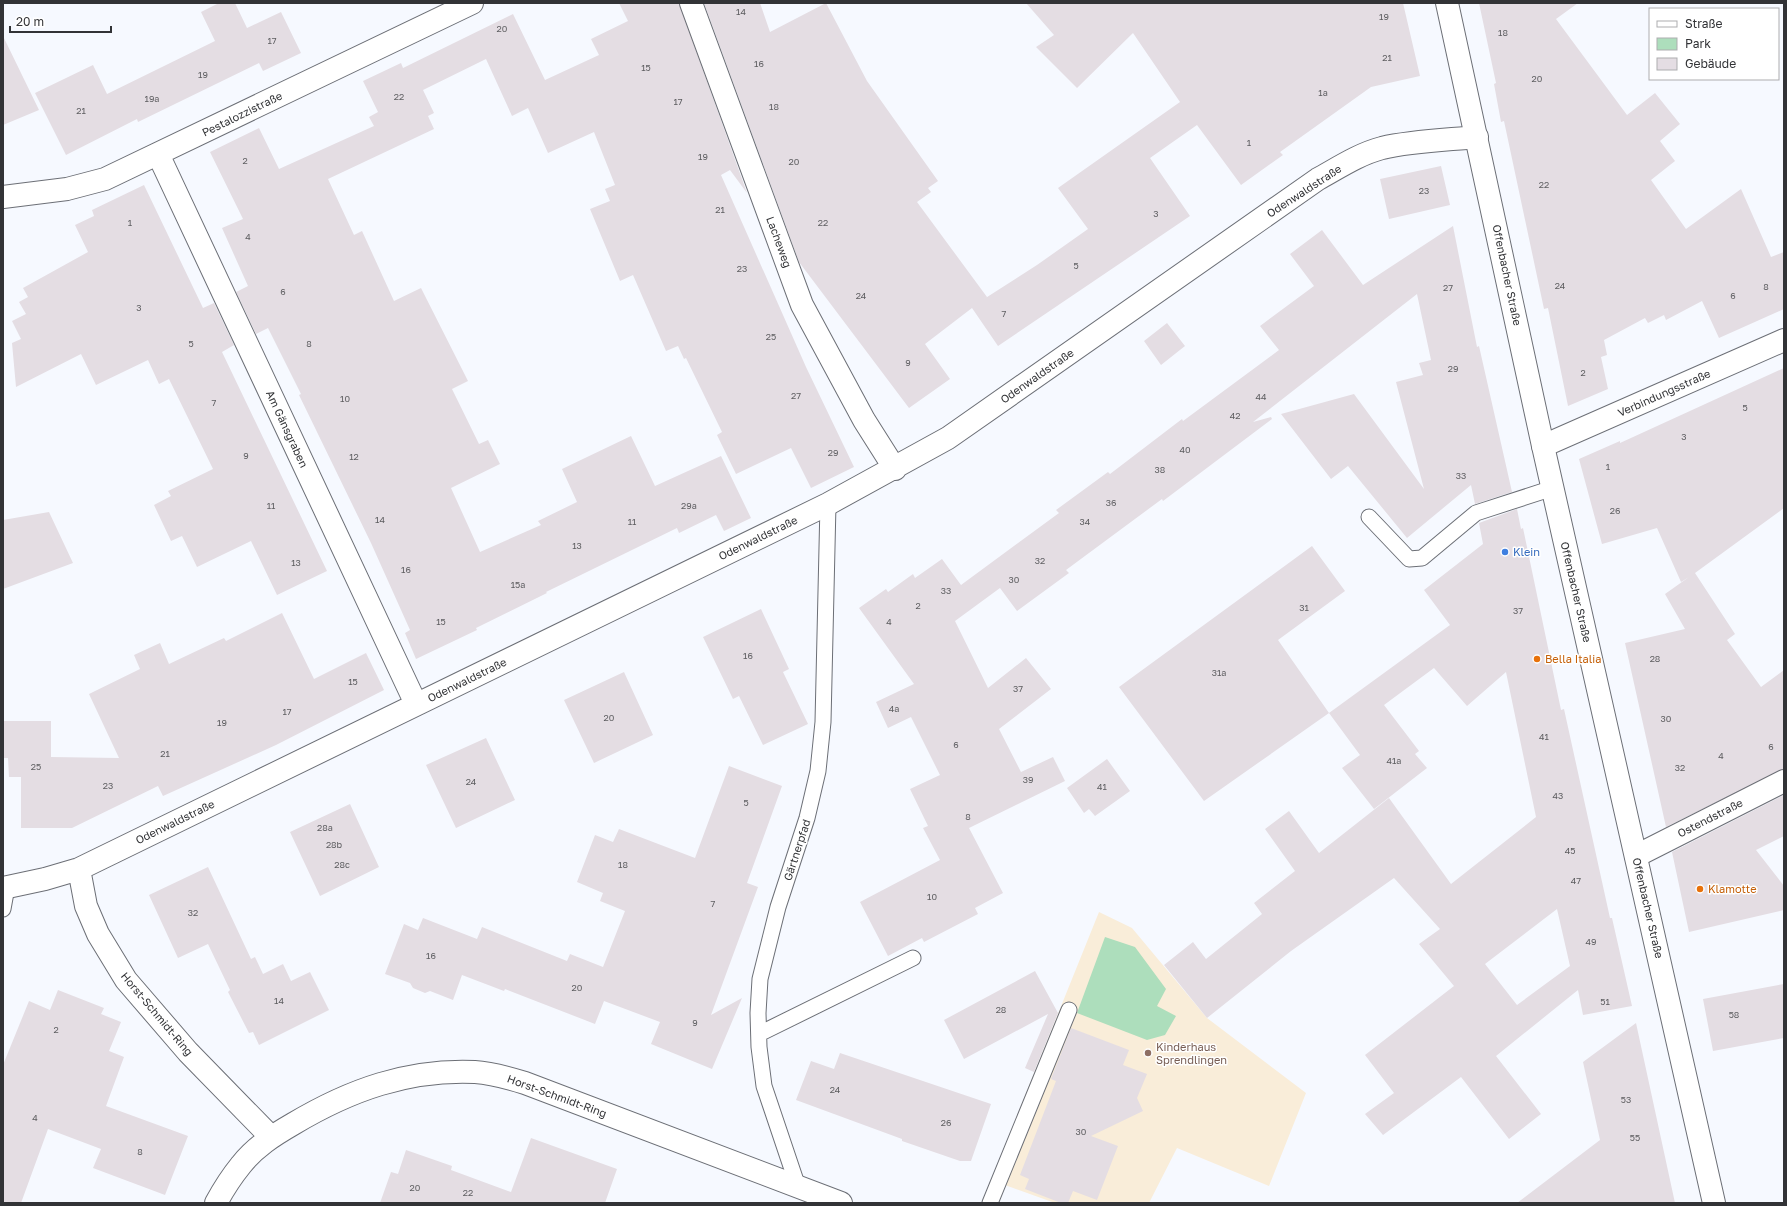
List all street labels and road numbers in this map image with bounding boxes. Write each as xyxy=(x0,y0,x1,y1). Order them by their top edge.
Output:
street label: Pestalozzistraße xyxy=(200,89,284,139)
street label: Odenwaldstraße xyxy=(1264,162,1344,220)
street label: Lacheweg xyxy=(764,214,795,269)
street label: Offenbacher Straße xyxy=(1490,223,1525,327)
street label: Odenwaldstraße xyxy=(998,345,1076,406)
street label: Verbindungsstraße xyxy=(1615,366,1712,419)
street label: Am Gänsgraben xyxy=(264,388,311,469)
street label: Odenwaldstraße xyxy=(716,513,799,562)
street label: Offenbacher Straße xyxy=(1559,540,1594,643)
street label: Odenwaldstraße xyxy=(425,655,508,704)
street label: Ostendstraße xyxy=(1675,795,1745,840)
street label: Odenwaldstraße xyxy=(133,797,216,846)
street label: Gärtnerpfad xyxy=(780,818,813,882)
street label: Offenbacher Straße xyxy=(1631,856,1666,959)
street label: Horst-Schmidt-Ring xyxy=(119,969,196,1058)
street label: Horst-Schmidt-Ring xyxy=(506,1071,609,1120)

